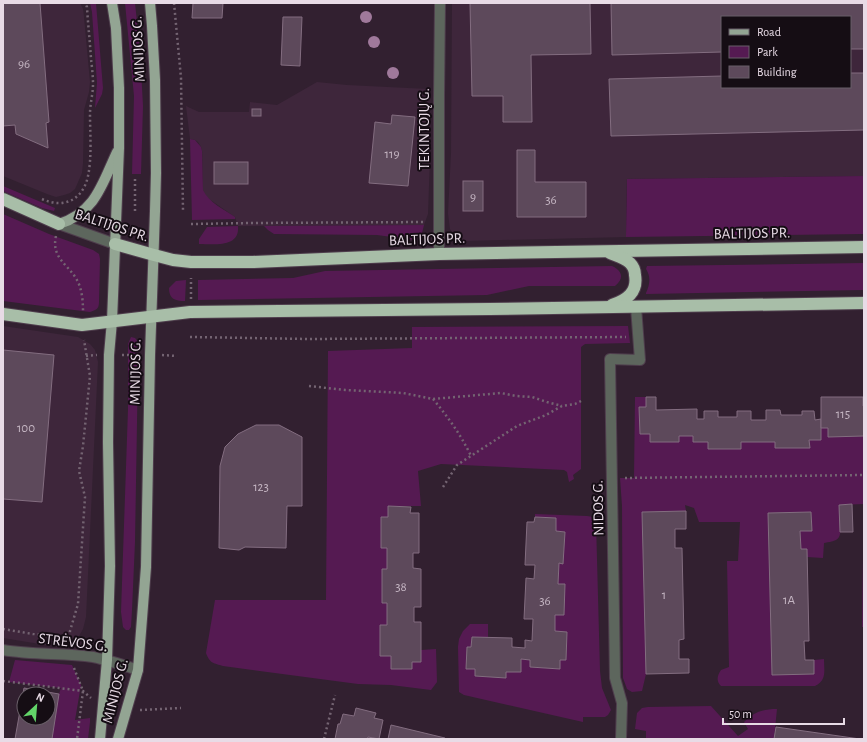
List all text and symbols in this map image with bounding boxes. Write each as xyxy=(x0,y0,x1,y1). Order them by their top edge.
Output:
street label: MINIJOS G. xyxy=(129,16,148,82)
legend xyxy=(721,16,851,88)
text: Road xyxy=(757,26,781,38)
text: Park xyxy=(757,46,778,58)
house number: 96 xyxy=(18,58,30,71)
text: Building xyxy=(757,66,797,78)
street label: TEKINTOJŲ G. xyxy=(417,88,432,170)
house number: 119 xyxy=(384,148,400,161)
house number: 9 xyxy=(470,191,476,204)
house number: 36 xyxy=(545,194,557,207)
street label: BALTIJOS PR. xyxy=(73,207,151,244)
street label: BALTIJOS PR. xyxy=(714,225,790,242)
street label: BALTIJOS PR. xyxy=(388,231,466,248)
street label: MINIJOS G. xyxy=(127,339,144,405)
house number: 115 xyxy=(836,408,850,421)
house number: 100 xyxy=(17,422,35,435)
street label: NIDOS G. xyxy=(591,480,606,536)
house number: 123 xyxy=(253,481,269,494)
house number: 38 xyxy=(395,581,407,594)
house number: 1 xyxy=(662,589,666,602)
house number: 1A xyxy=(783,594,795,607)
house number: 36 xyxy=(539,595,551,608)
street label: STRĖVOS G. xyxy=(38,629,109,654)
street label: MINIJOS G. xyxy=(100,657,131,725)
north arrow xyxy=(16,686,56,726)
text: N xyxy=(34,691,46,704)
scale bar xyxy=(723,700,844,726)
text: 50 m xyxy=(729,708,752,720)

